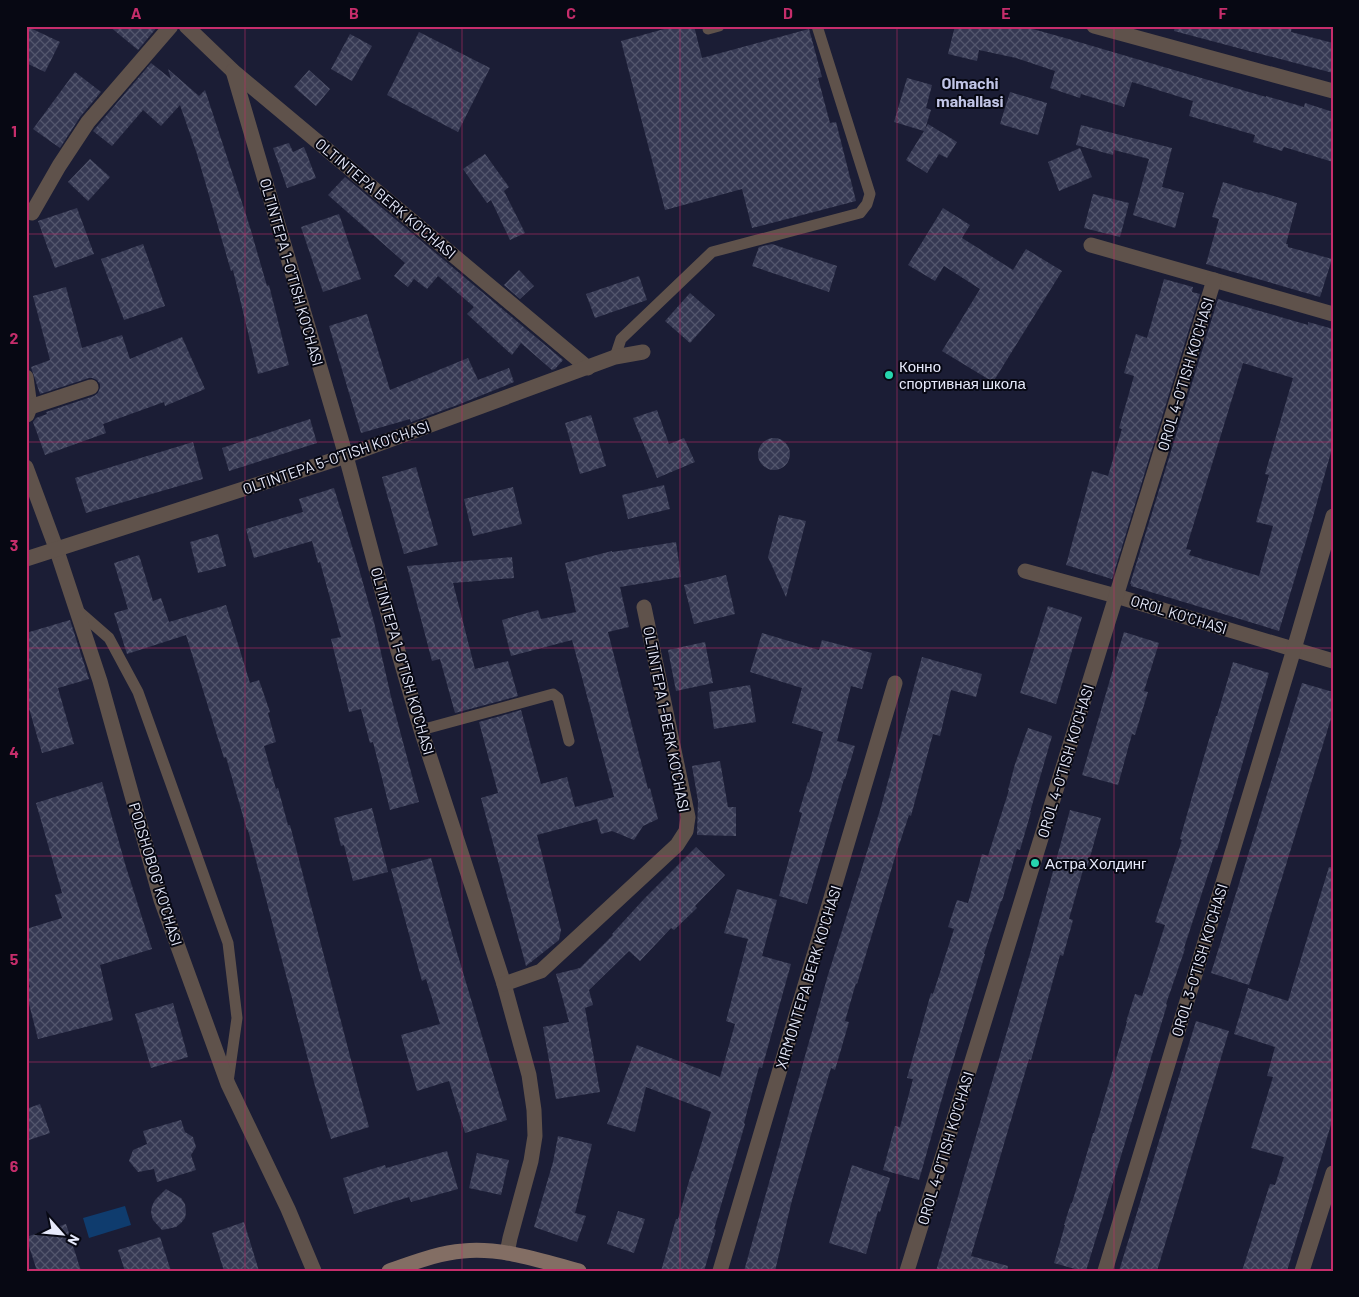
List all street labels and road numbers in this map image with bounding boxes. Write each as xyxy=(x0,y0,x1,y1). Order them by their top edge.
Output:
street label: OLTINTEPA BERK KO'CHASI xyxy=(312,134,460,262)
street label: OLTINTEPA 1-O'TISH KO'CHASI xyxy=(257,176,327,368)
street label: OROL 4-O'TISH KO'CHASI xyxy=(1153,295,1217,453)
street label: OLTINTEPA 5-O'TISH KO'CHASI xyxy=(240,416,432,498)
street label: OLTINTEPA 1-O'TISH KO'CHASI xyxy=(368,565,438,757)
street label: OROL KO'CHASI xyxy=(1129,591,1229,637)
street label: OLTINTEPA 1-BERK KO'CHASI xyxy=(640,625,694,813)
street label: OROL 4-O'TISH KO'CHASI xyxy=(1033,682,1097,840)
street label: PODSHOBOG' KO'CHASI xyxy=(126,800,186,948)
street label: OROL 3-O'TISH KO'CHASI xyxy=(1167,881,1231,1039)
street label: XIRMONTEPA BERK KO'CHASI xyxy=(772,883,844,1071)
street label: OROL 4-O'TISH KO'CHASI xyxy=(913,1069,977,1227)

